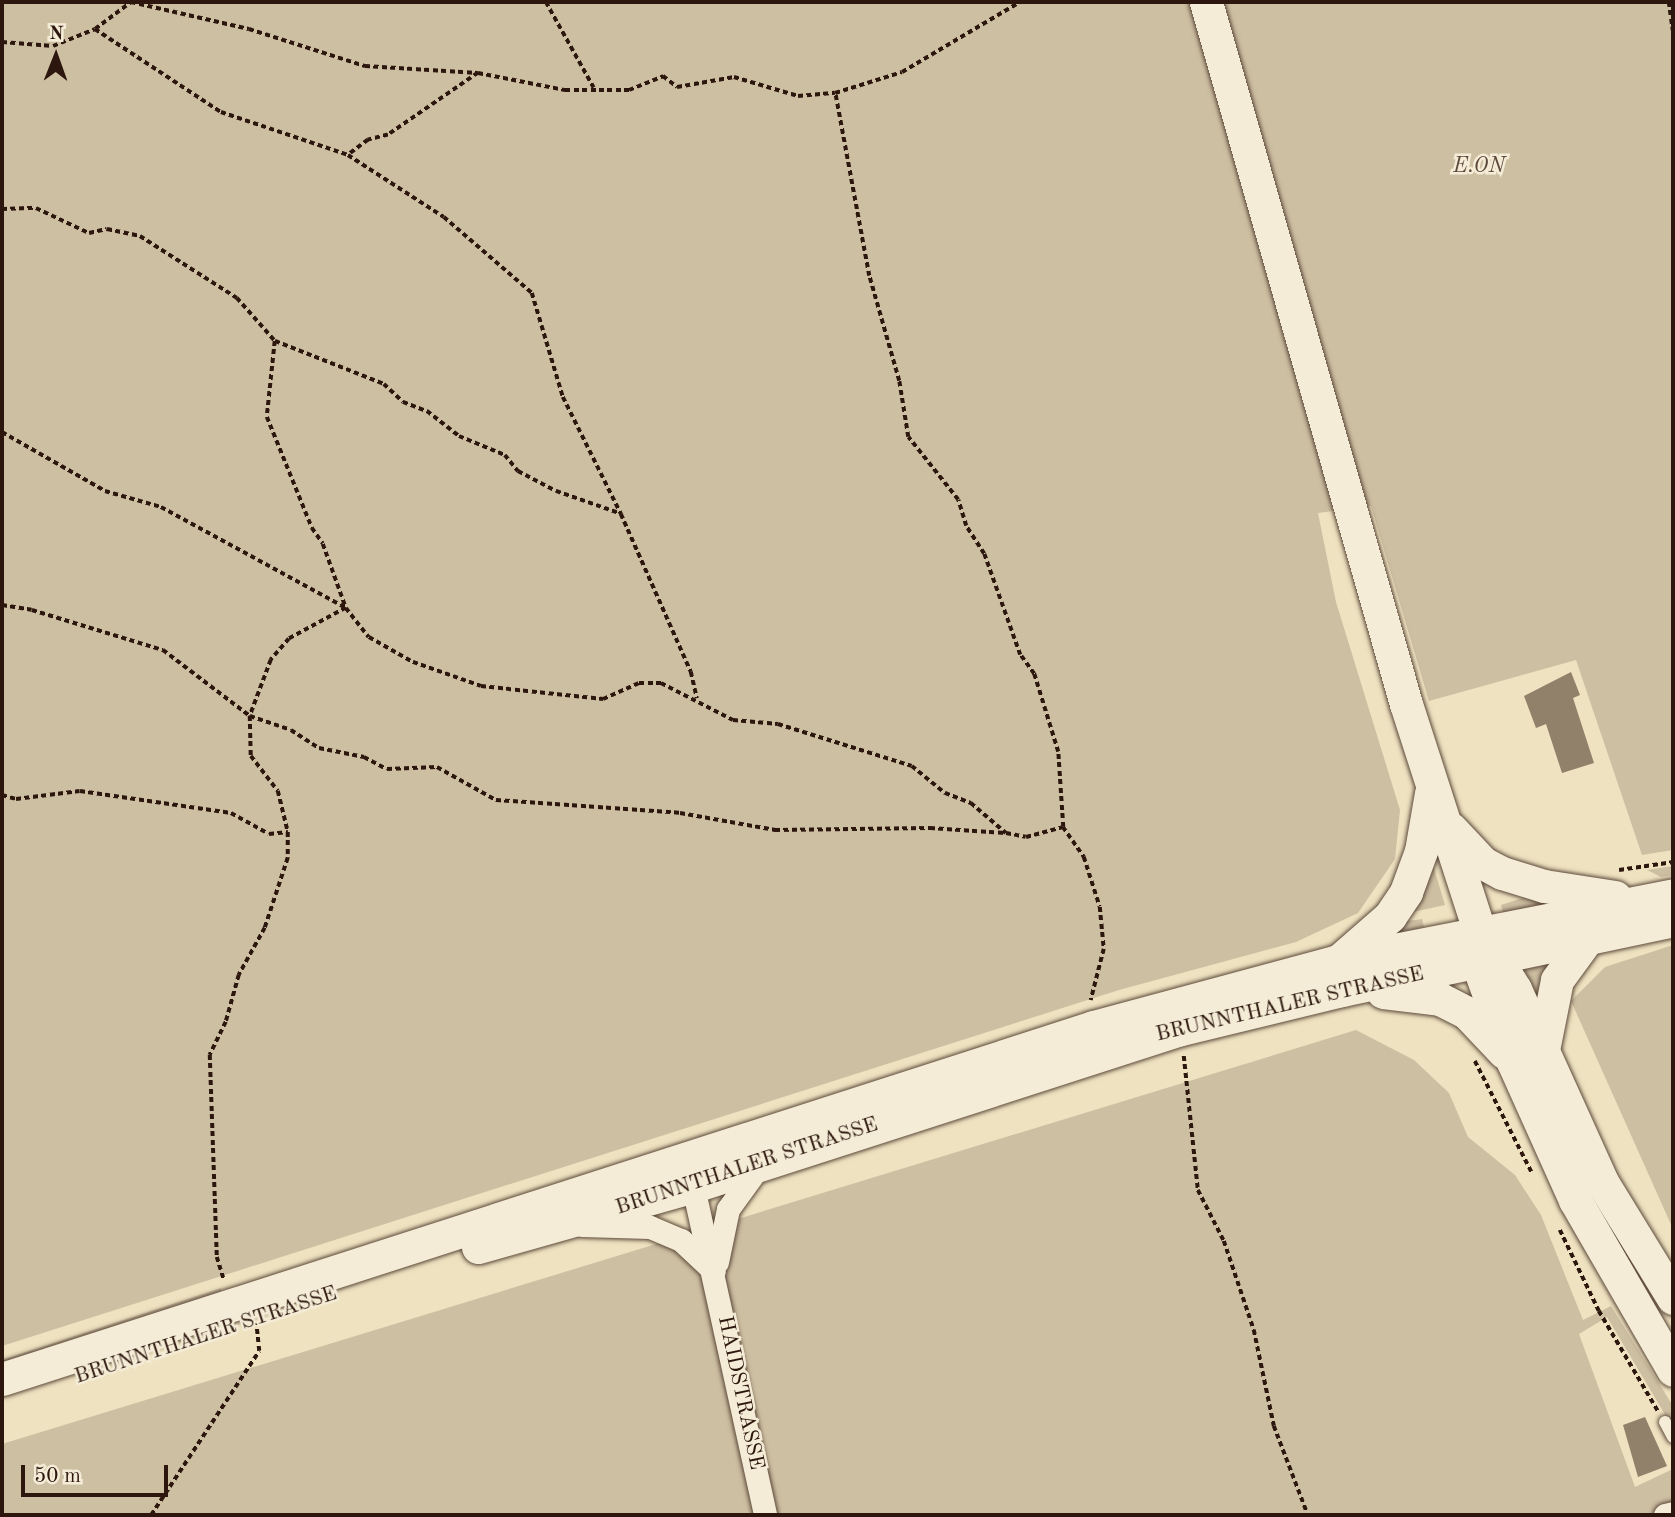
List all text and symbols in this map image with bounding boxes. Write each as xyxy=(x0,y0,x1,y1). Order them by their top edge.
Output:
north arrow xyxy=(21,21,91,91)
text: N xyxy=(49,25,64,44)
park label: E.ON xyxy=(1453,154,1505,180)
street label: BRUNNTHALER STRASSE xyxy=(1154,962,1426,1048)
street label: BRUNNTHALER STRASSE xyxy=(613,1113,881,1221)
street label: BRUNNTHALER STRASSE xyxy=(72,1282,340,1390)
street label: HAIDSTRASSE xyxy=(711,1314,769,1472)
scale bar xyxy=(24,1450,172,1494)
text: 50 m xyxy=(34,1466,81,1487)

